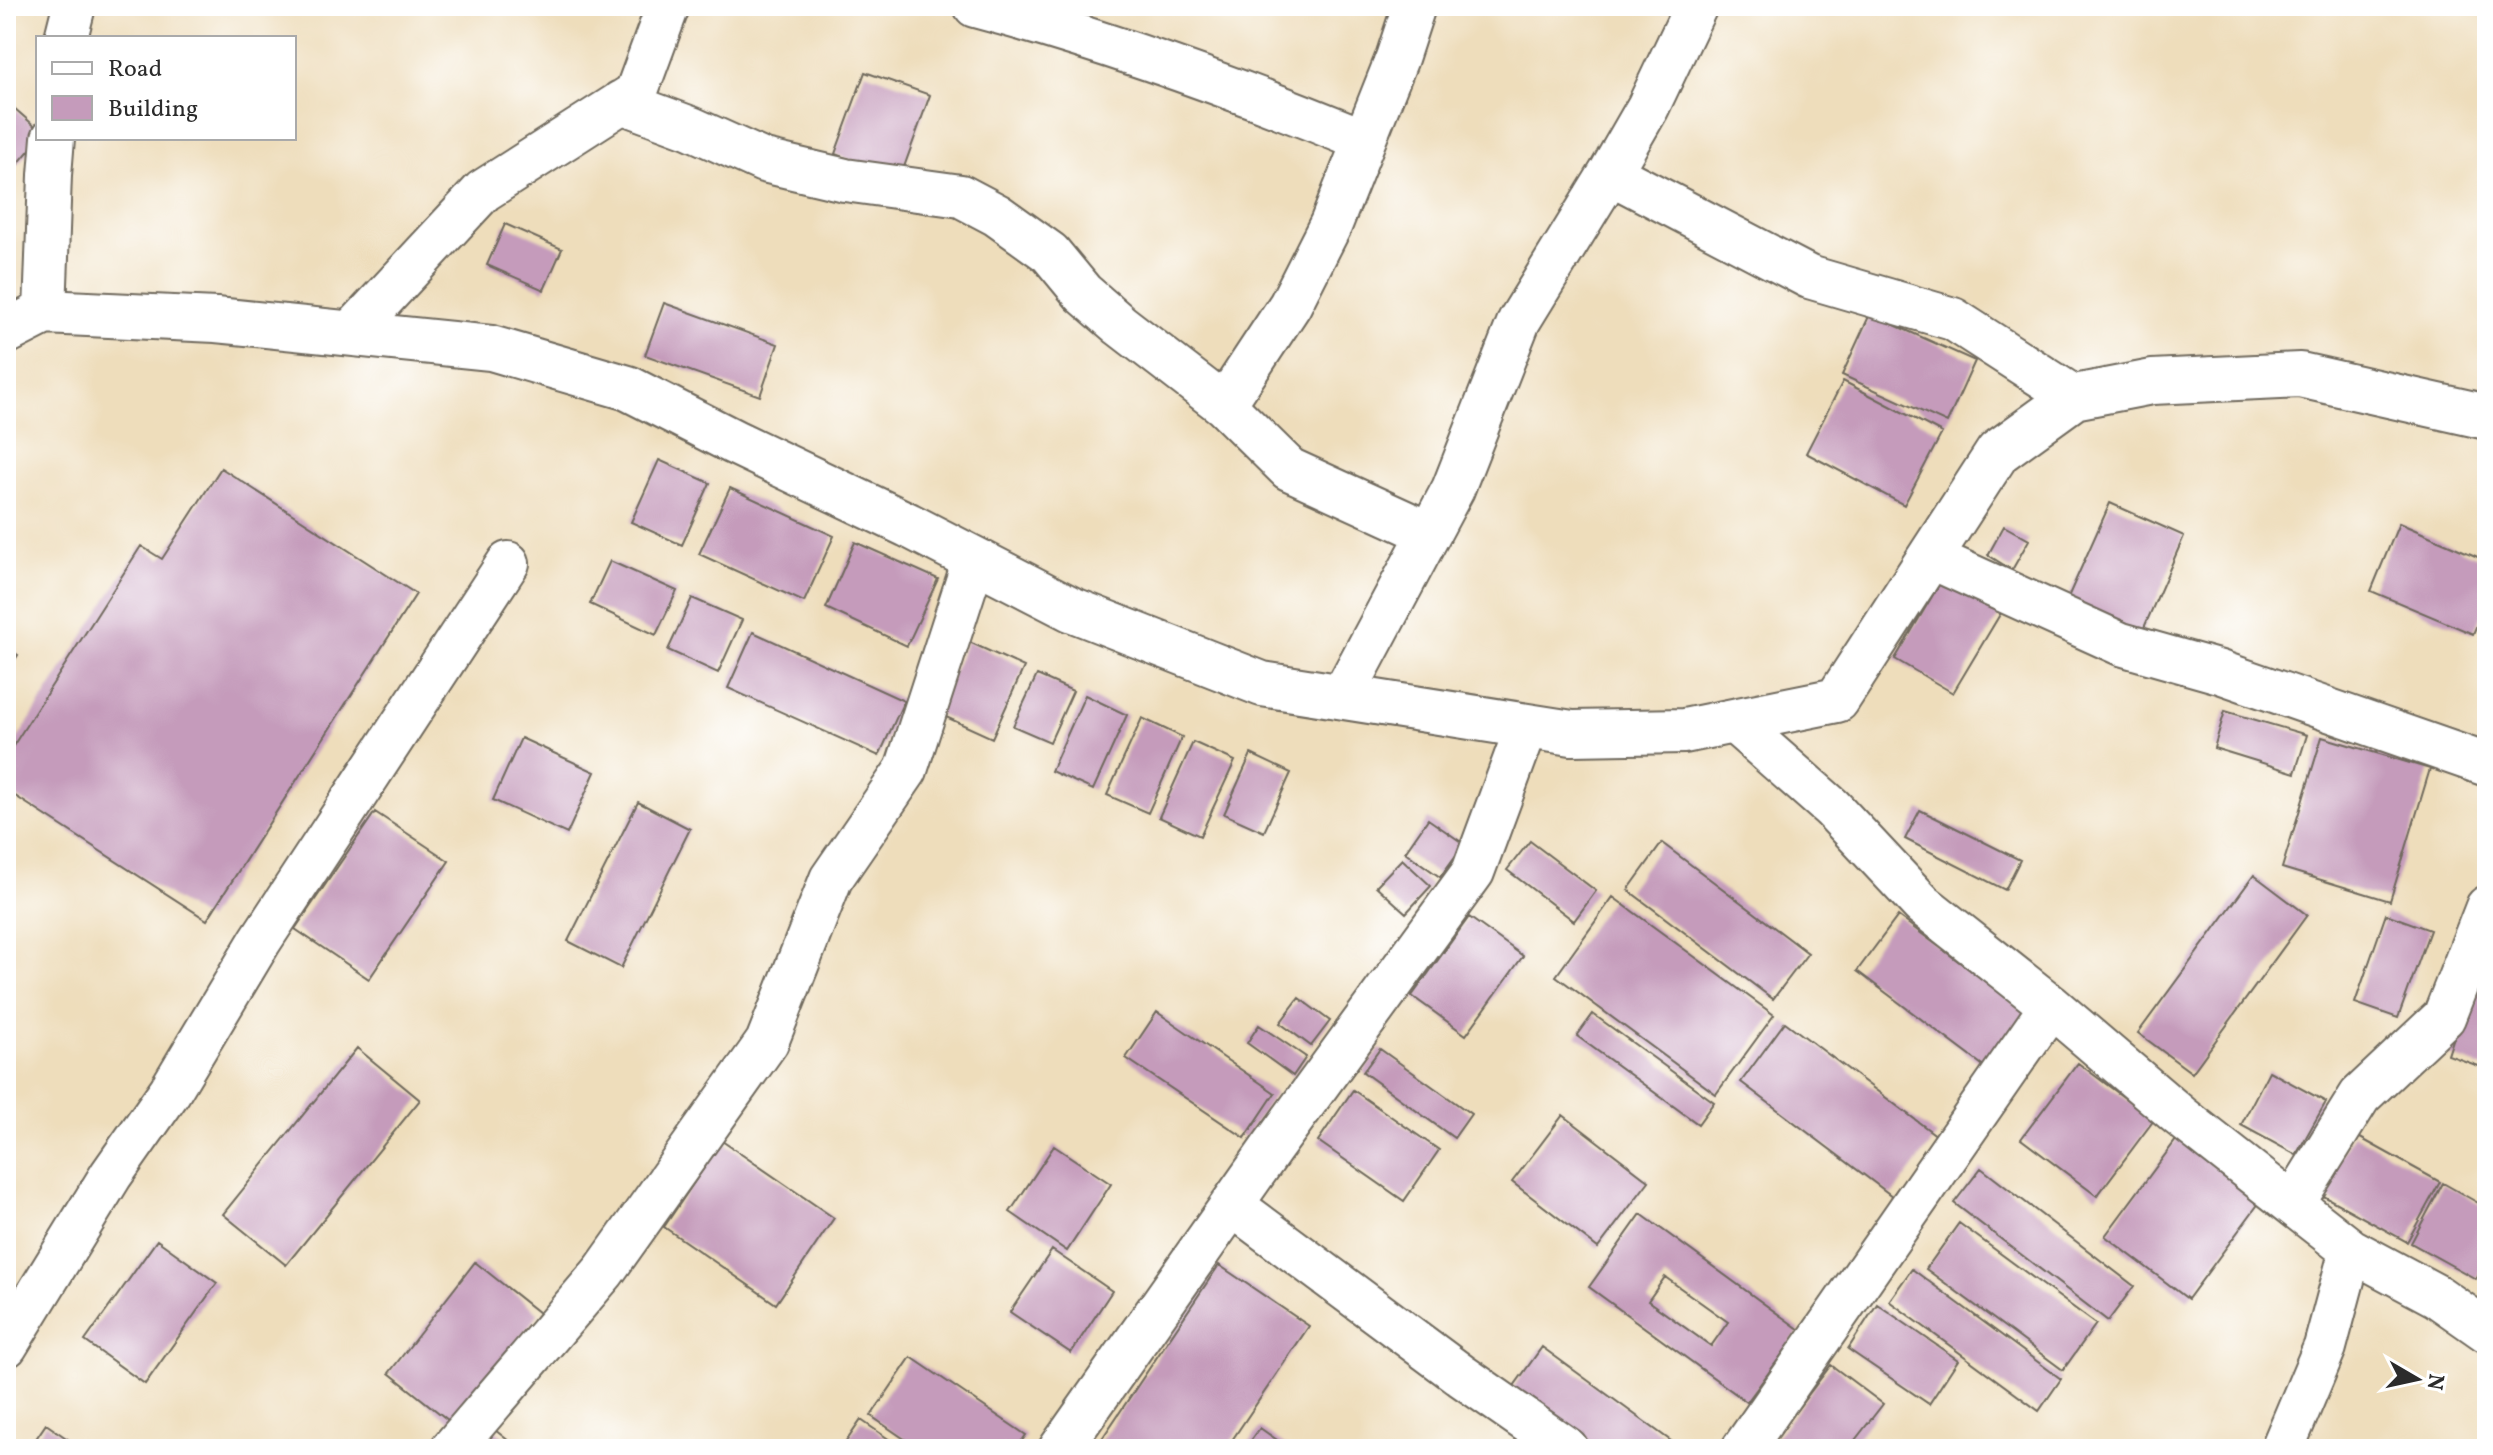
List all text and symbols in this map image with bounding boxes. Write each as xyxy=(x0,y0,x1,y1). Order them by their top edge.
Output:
legend xyxy=(36,36,296,140)
text: Road xyxy=(108,53,162,87)
text: Building xyxy=(108,93,198,127)
north arrow xyxy=(2377,1339,2457,1419)
text: N xyxy=(2418,1371,2451,1392)

